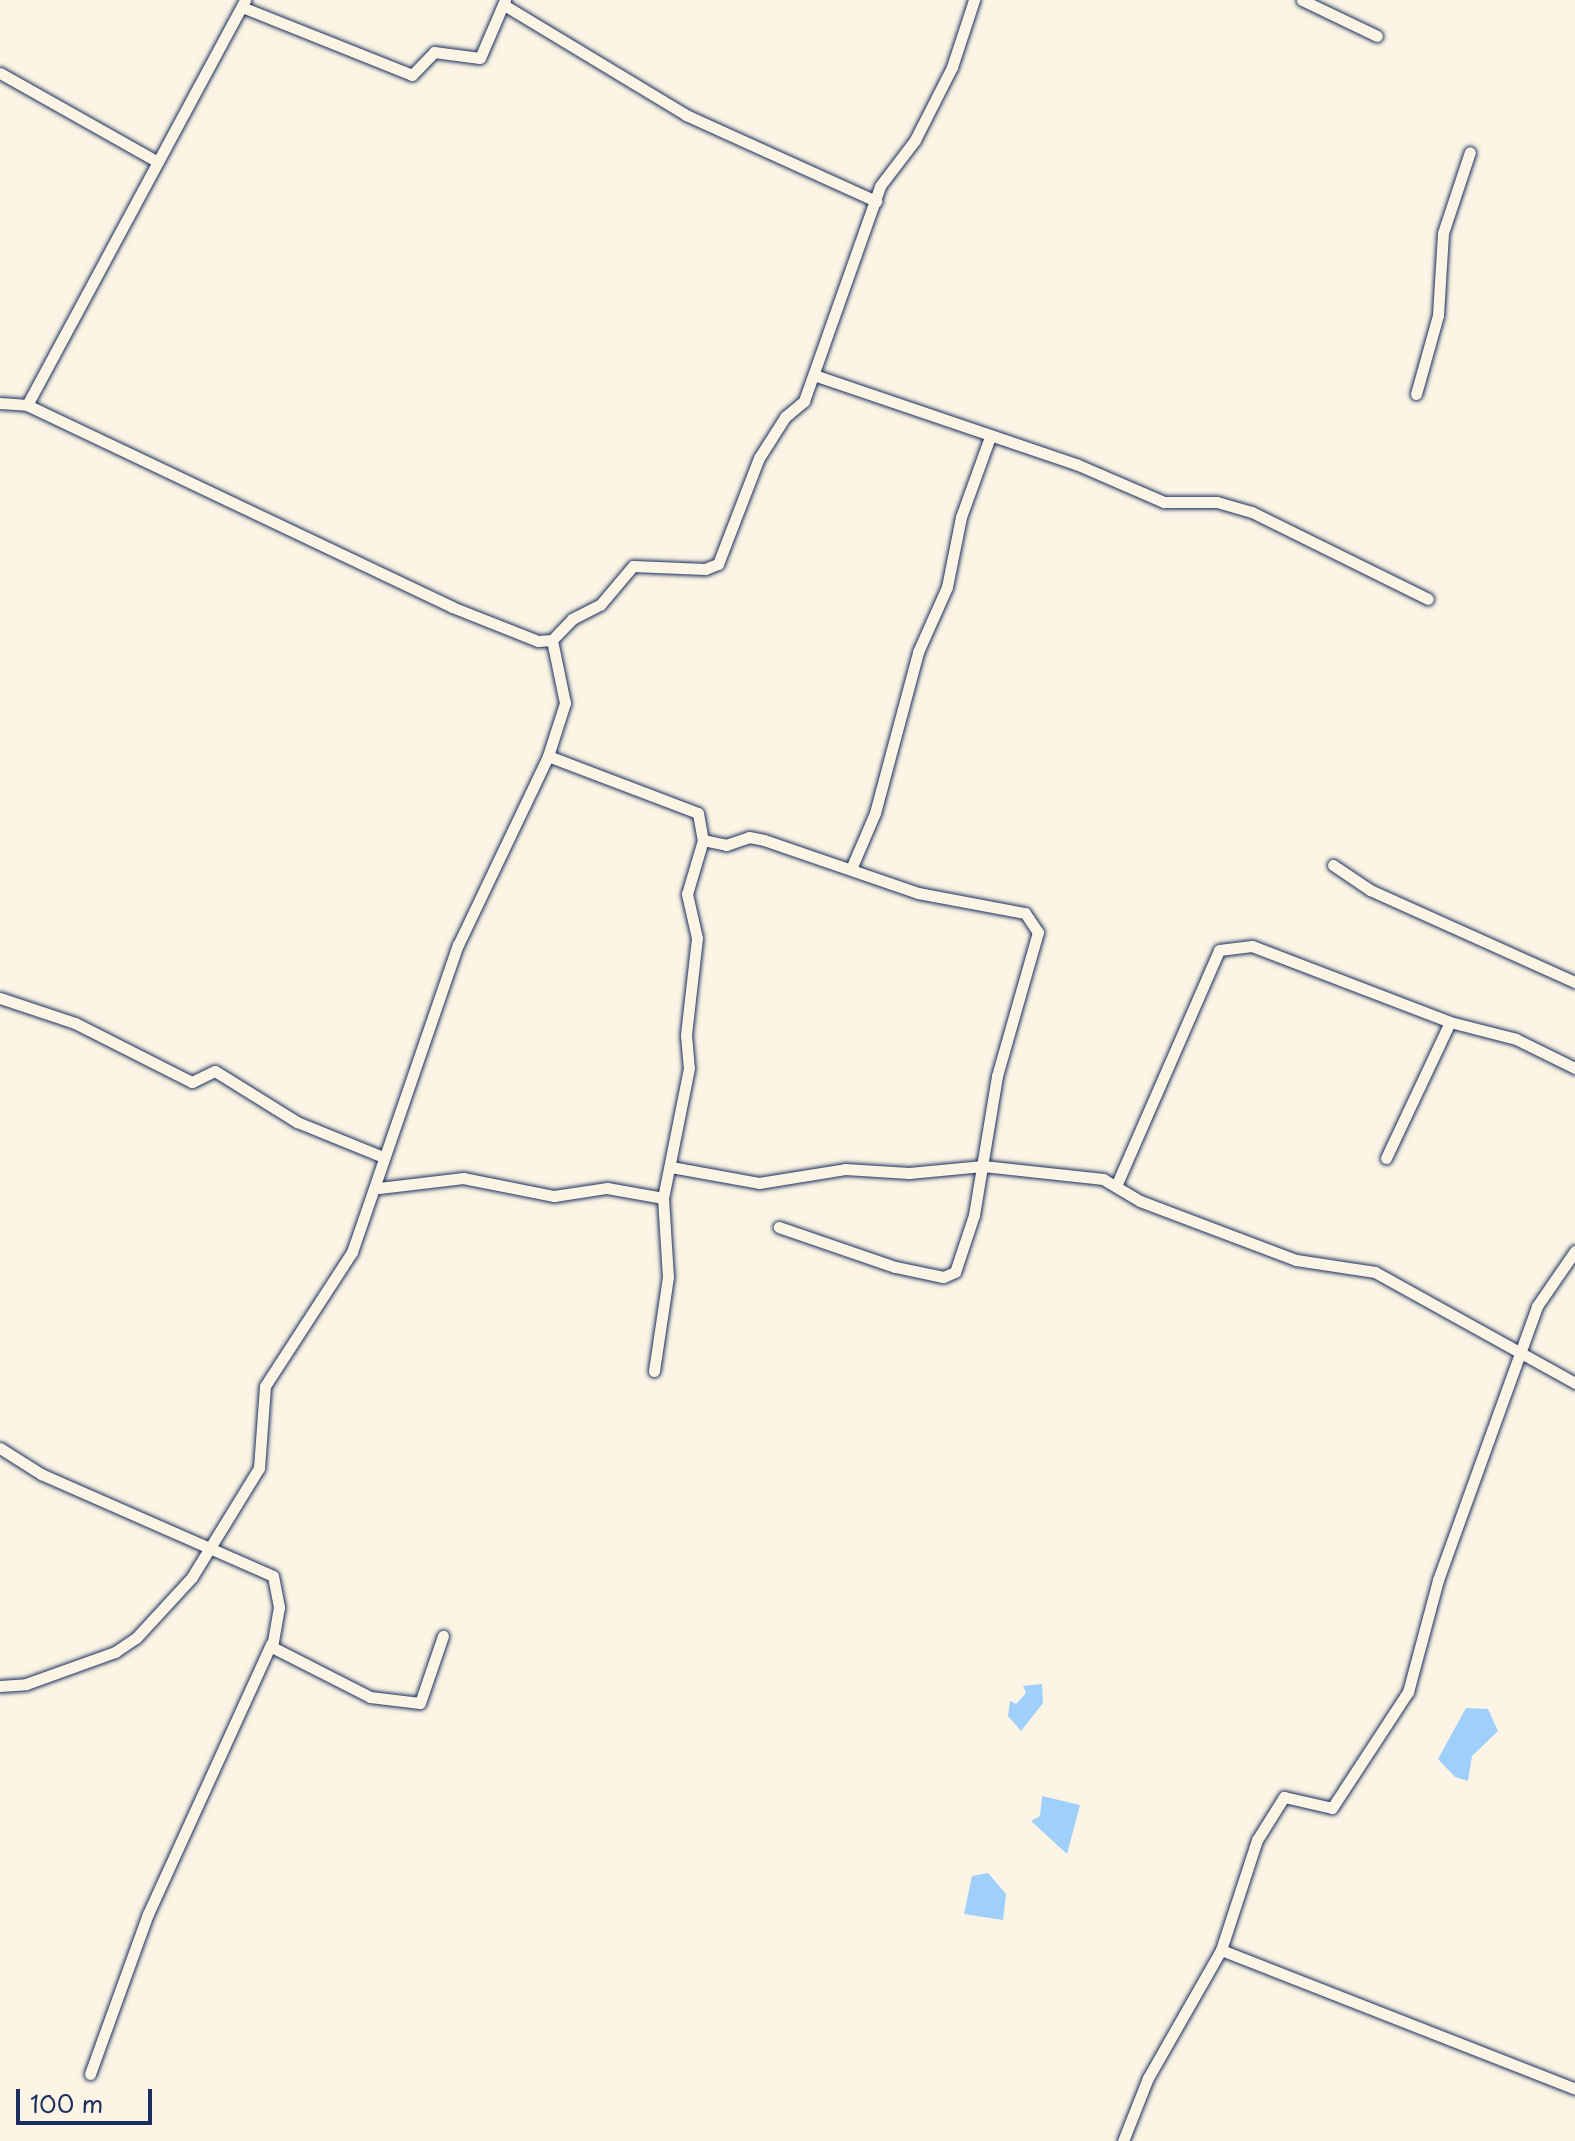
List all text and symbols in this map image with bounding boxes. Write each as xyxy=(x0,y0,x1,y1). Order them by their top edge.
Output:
scale bar xyxy=(20,2073,156,2123)
text: 100 m xyxy=(30,2085,103,2121)

